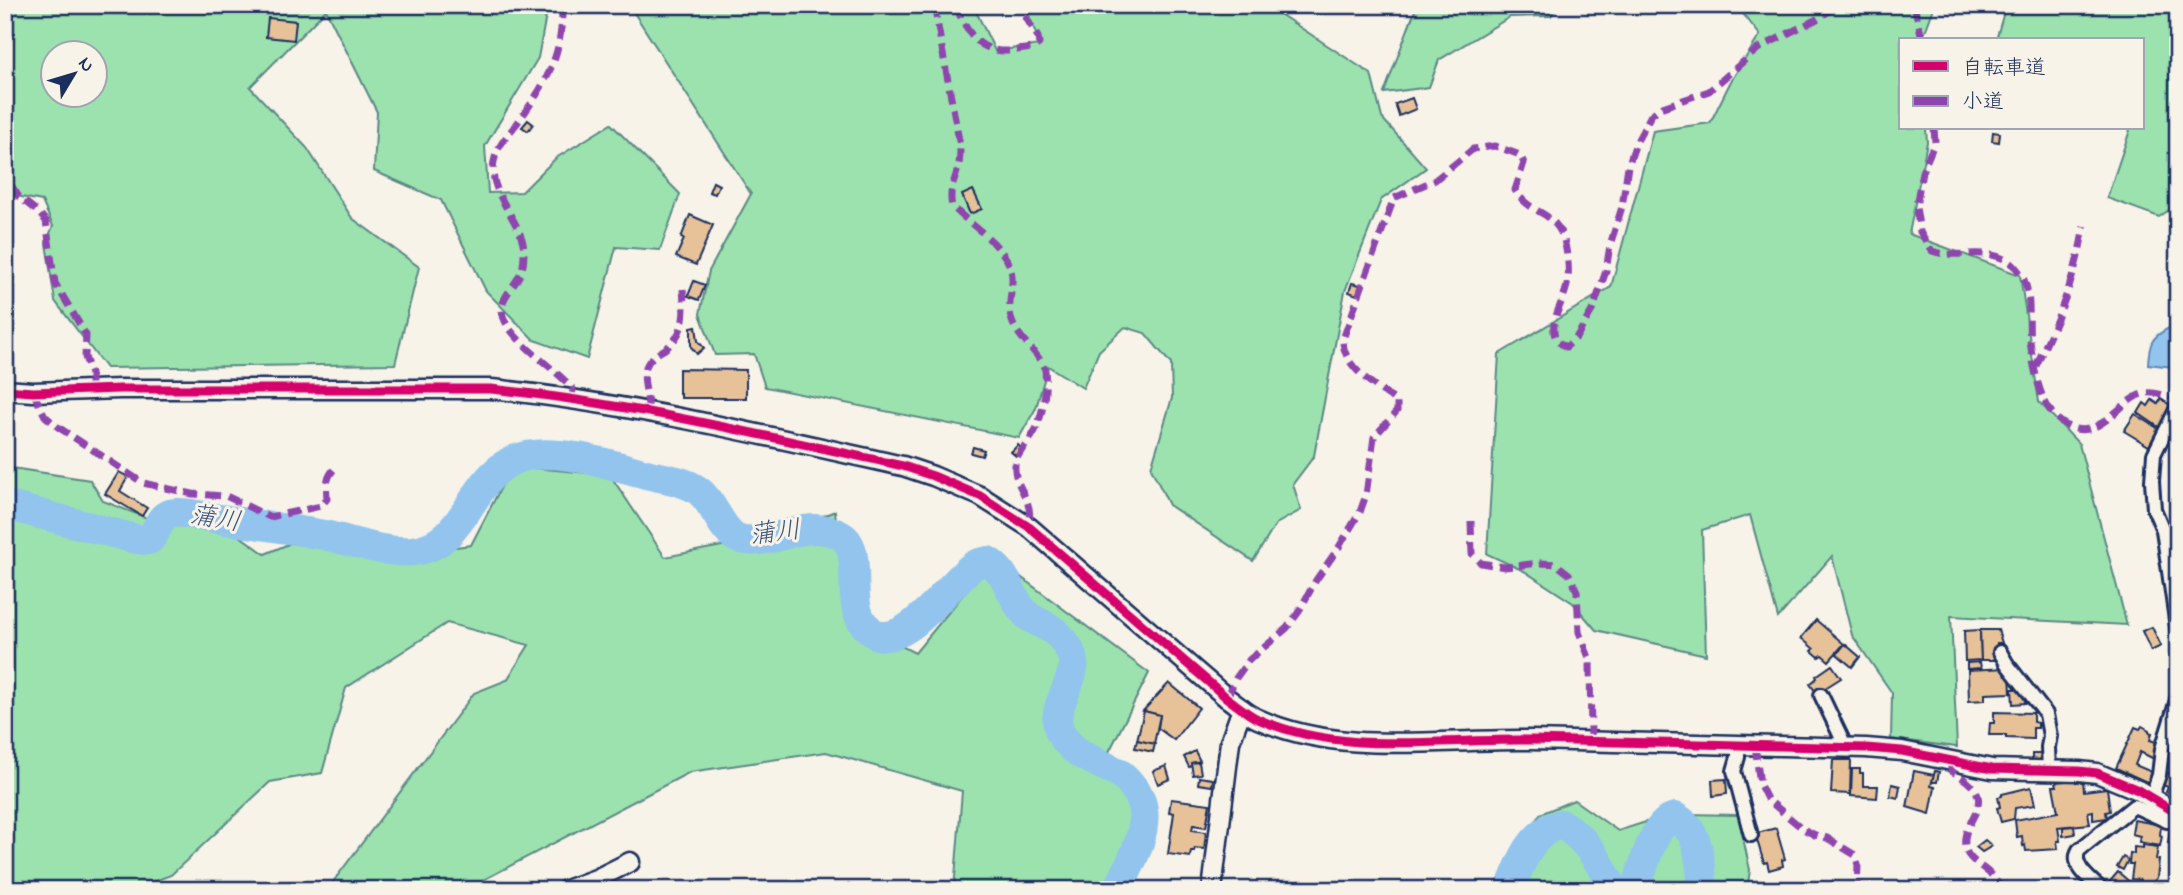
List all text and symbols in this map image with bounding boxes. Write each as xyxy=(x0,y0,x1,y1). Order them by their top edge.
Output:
north arrow xyxy=(38,38,108,108)
legend xyxy=(1899,38,2144,130)
text: N xyxy=(71,52,100,79)
text: 自転車道 xyxy=(1962,54,2046,84)
text: 小道 xyxy=(1962,88,2004,118)
water label: 蒲川 xyxy=(186,497,244,543)
water label: 蒲川 xyxy=(747,512,803,556)

